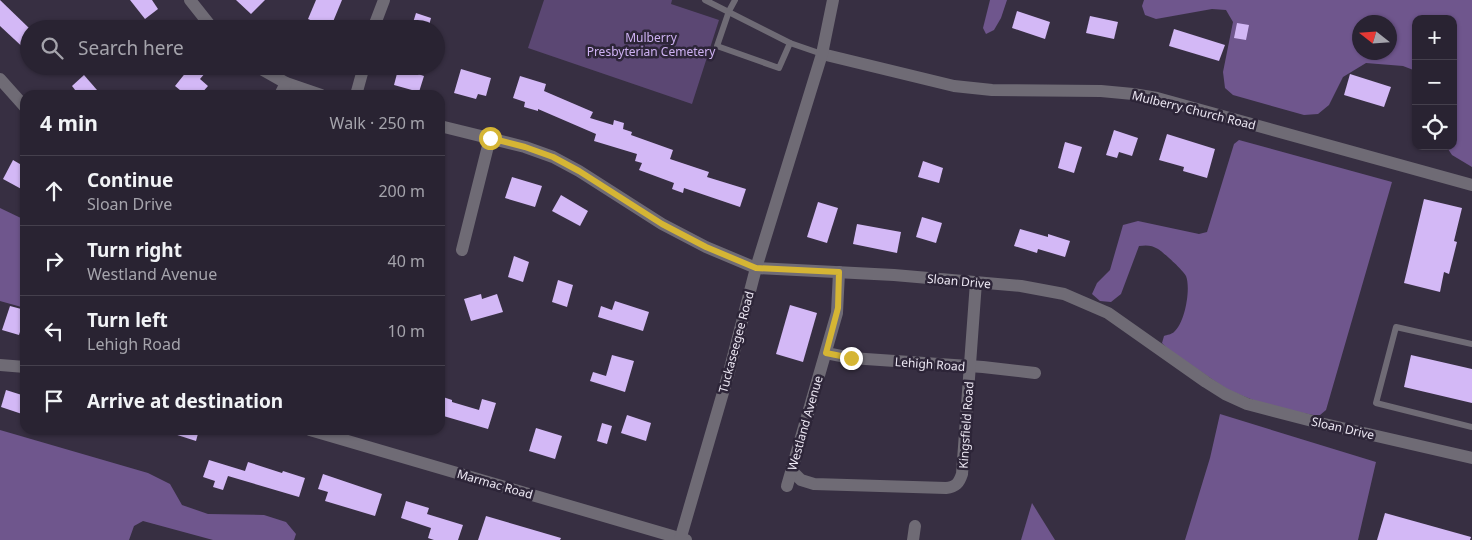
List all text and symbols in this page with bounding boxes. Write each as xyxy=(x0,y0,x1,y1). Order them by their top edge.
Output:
north arrow xyxy=(1352,15,1397,60)
map controls xyxy=(1412,15,1457,150)
button: + xyxy=(1412,15,1457,60)
search box xyxy=(20,20,445,75)
park label: Mulberry Presbyterian Cemetery xyxy=(587,29,716,60)
icon: search xyxy=(38,34,66,62)
text: Search here xyxy=(78,35,184,61)
button: − xyxy=(1412,60,1457,105)
street label: Mulberry Church Road xyxy=(1130,86,1258,134)
button: locate xyxy=(1412,105,1457,150)
text: 4 min xyxy=(40,109,98,137)
text: Walk · 250 m xyxy=(330,112,425,134)
route start xyxy=(479,127,502,150)
text: Continue xyxy=(87,167,173,193)
icon: ahead xyxy=(40,177,68,205)
text: 200 m xyxy=(378,180,425,202)
text: Sloan Drive xyxy=(87,193,172,215)
text: Turn right xyxy=(87,237,182,263)
icon: right xyxy=(40,247,68,275)
text: 40 m xyxy=(388,250,425,272)
text: Westland Avenue xyxy=(87,263,217,285)
street label: Sloan Drive xyxy=(926,270,992,292)
street label: Tuckaseegee Road xyxy=(714,289,758,395)
text: Turn left xyxy=(87,307,168,333)
icon: left xyxy=(40,317,68,345)
text: 10 m xyxy=(388,320,425,342)
text: Lehigh Road xyxy=(87,333,181,355)
route end xyxy=(840,347,863,370)
street label: Lehigh Road xyxy=(894,353,966,375)
street label: Westland Avenue xyxy=(783,374,827,472)
street label: Kingsfield Road xyxy=(954,381,978,469)
icon: arrive xyxy=(40,387,68,415)
text: Arrive at destination xyxy=(87,388,283,414)
street label: Sloan Drive xyxy=(1310,413,1376,444)
street label: Marmac Road xyxy=(455,465,535,503)

